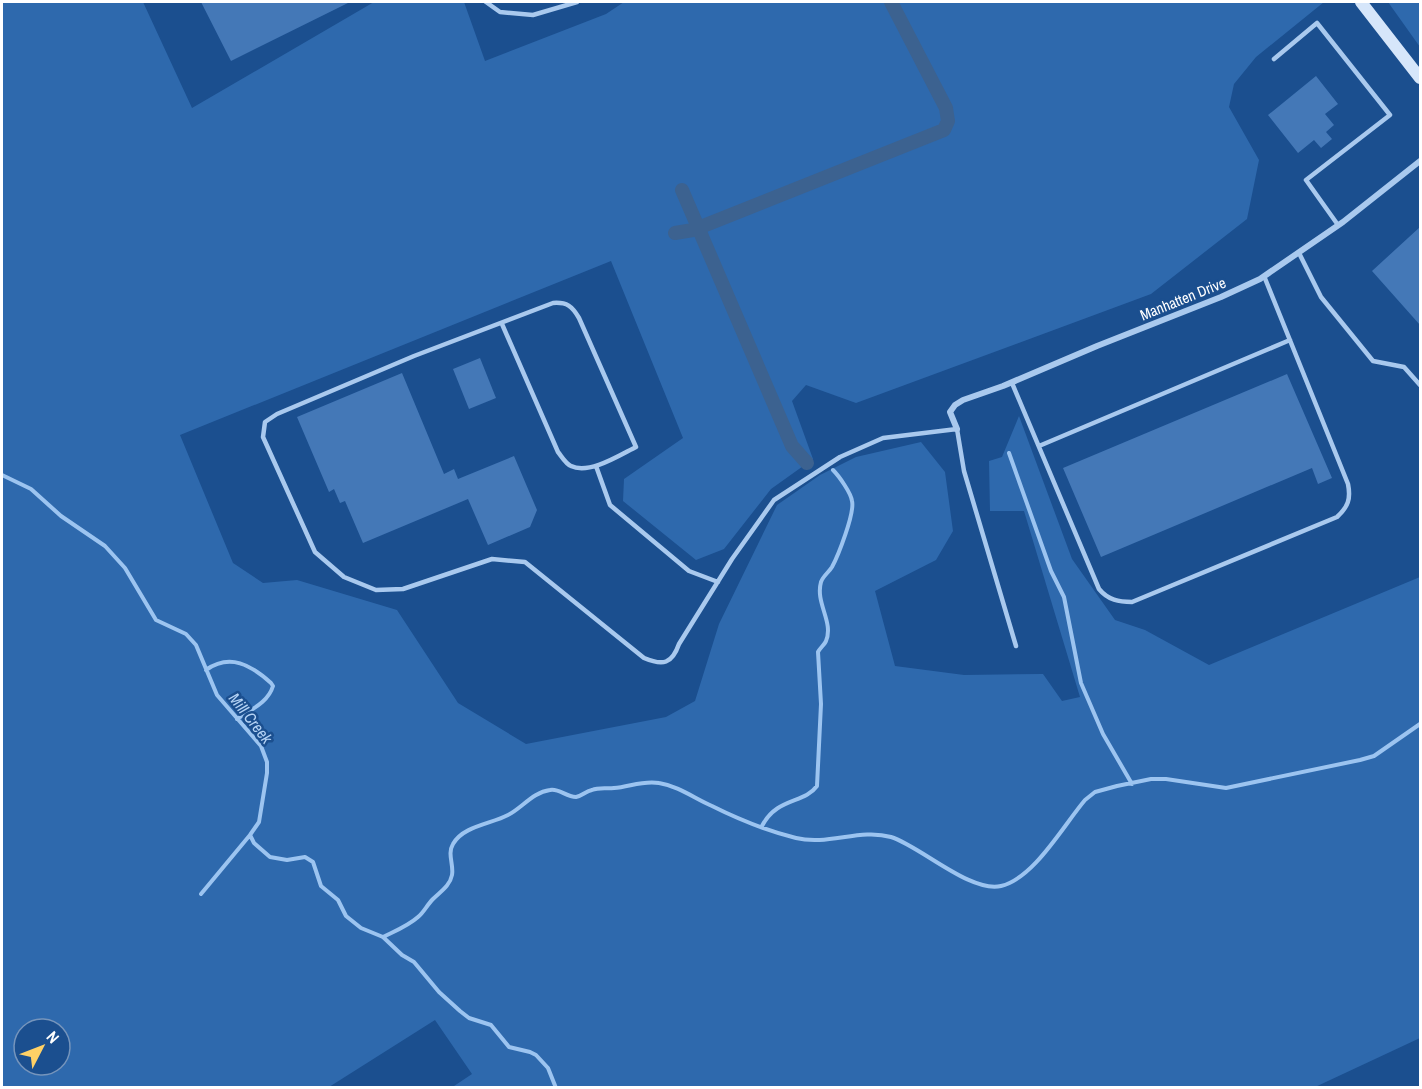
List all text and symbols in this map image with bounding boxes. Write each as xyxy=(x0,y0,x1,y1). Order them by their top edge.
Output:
street label: Manhatten Drive xyxy=(1137,272,1229,325)
water label: Mill Creek xyxy=(224,688,278,748)
north arrow xyxy=(12,1017,72,1077)
text: N xyxy=(42,1026,64,1048)

